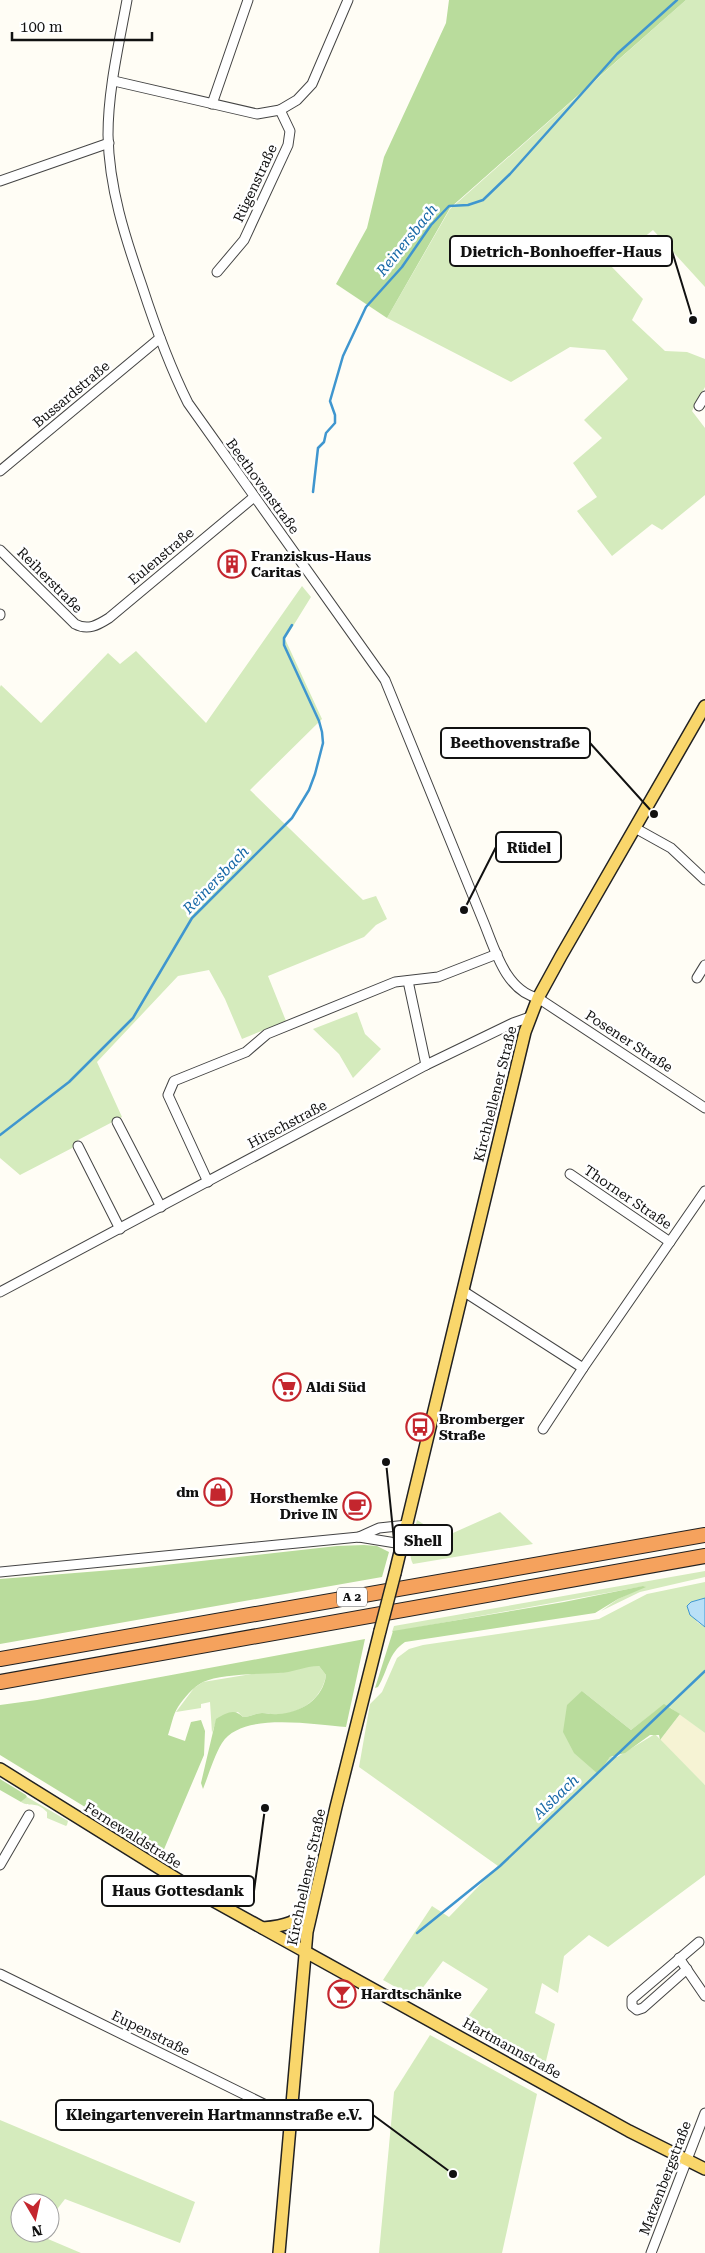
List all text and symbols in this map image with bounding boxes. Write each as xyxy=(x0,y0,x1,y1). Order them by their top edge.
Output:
scale bar xyxy=(12,10,152,42)
text: 100 m xyxy=(20,18,63,36)
street label: Rügenstraße xyxy=(230,141,280,224)
water label: Reinersbach xyxy=(372,200,441,280)
callout: Dietrich-Bonhoeffer-Haus xyxy=(450,236,672,266)
text: Dietrich-Bonhoeffer-Haus xyxy=(460,243,662,261)
street label: Bussardstraße xyxy=(30,357,113,431)
street label: Beethovenstraße xyxy=(223,435,303,537)
street label: Eulenstraße xyxy=(125,524,197,588)
street label: Reiherstraße xyxy=(14,544,86,616)
place label: Franziskus-Haus Caritas xyxy=(251,548,371,580)
building icon: Franziskus-Haus Caritas xyxy=(217,549,247,579)
callout: Beethovenstraße xyxy=(441,728,590,758)
text: Beethovenstraße xyxy=(450,734,580,752)
callout: Rüdel xyxy=(496,832,561,862)
text: Rüdel xyxy=(507,839,551,857)
water label: Reinersbach xyxy=(179,842,253,918)
street label: Posener Straße xyxy=(582,1007,676,1075)
street label: Kirchhellener Straße xyxy=(470,1024,520,1164)
street label: Hirschstraße xyxy=(245,1096,329,1151)
street label: Thorner Straße xyxy=(581,1162,675,1232)
supermarket icon: Aldi Süd xyxy=(272,1372,302,1402)
place label: Aldi Süd xyxy=(306,1379,366,1395)
place label: Bromberger Straße xyxy=(439,1411,525,1443)
bus stop icon: Bromberger Straße xyxy=(405,1412,435,1442)
shop icon: dm xyxy=(203,1477,233,1507)
place label: dm xyxy=(176,1484,199,1500)
place label: Horsthemke Drive IN xyxy=(250,1490,338,1522)
cafe icon: Horsthemke Drive IN xyxy=(342,1491,372,1521)
callout: Shell xyxy=(394,1525,452,1555)
text: Shell xyxy=(404,1532,442,1550)
road number: A 2 xyxy=(337,1588,367,1606)
water label: Alsbach xyxy=(529,1771,582,1824)
street label: Fernewaldstraße xyxy=(81,1799,185,1872)
street label: Kirchhellener Straße xyxy=(284,1807,328,1947)
callout: Haus Gottesdank xyxy=(102,1876,254,1906)
text: Haus Gottesdank xyxy=(112,1882,245,1900)
bar icon: Hardtschänke xyxy=(327,1979,357,2009)
place label: Hardtschänke xyxy=(361,1986,462,2002)
street label: Eupenstraße xyxy=(109,2007,193,2059)
street label: Hartmannstraße xyxy=(460,2014,564,2082)
callout: Kleingartenverein Hartmannstraße e.V. xyxy=(56,2100,373,2130)
text: Kleingartenverein Hartmannstraße e.V. xyxy=(66,2106,362,2124)
street label: Matzenbergstraße xyxy=(636,2118,694,2237)
north arrow xyxy=(10,2193,60,2243)
text: N xyxy=(30,2222,44,2240)

